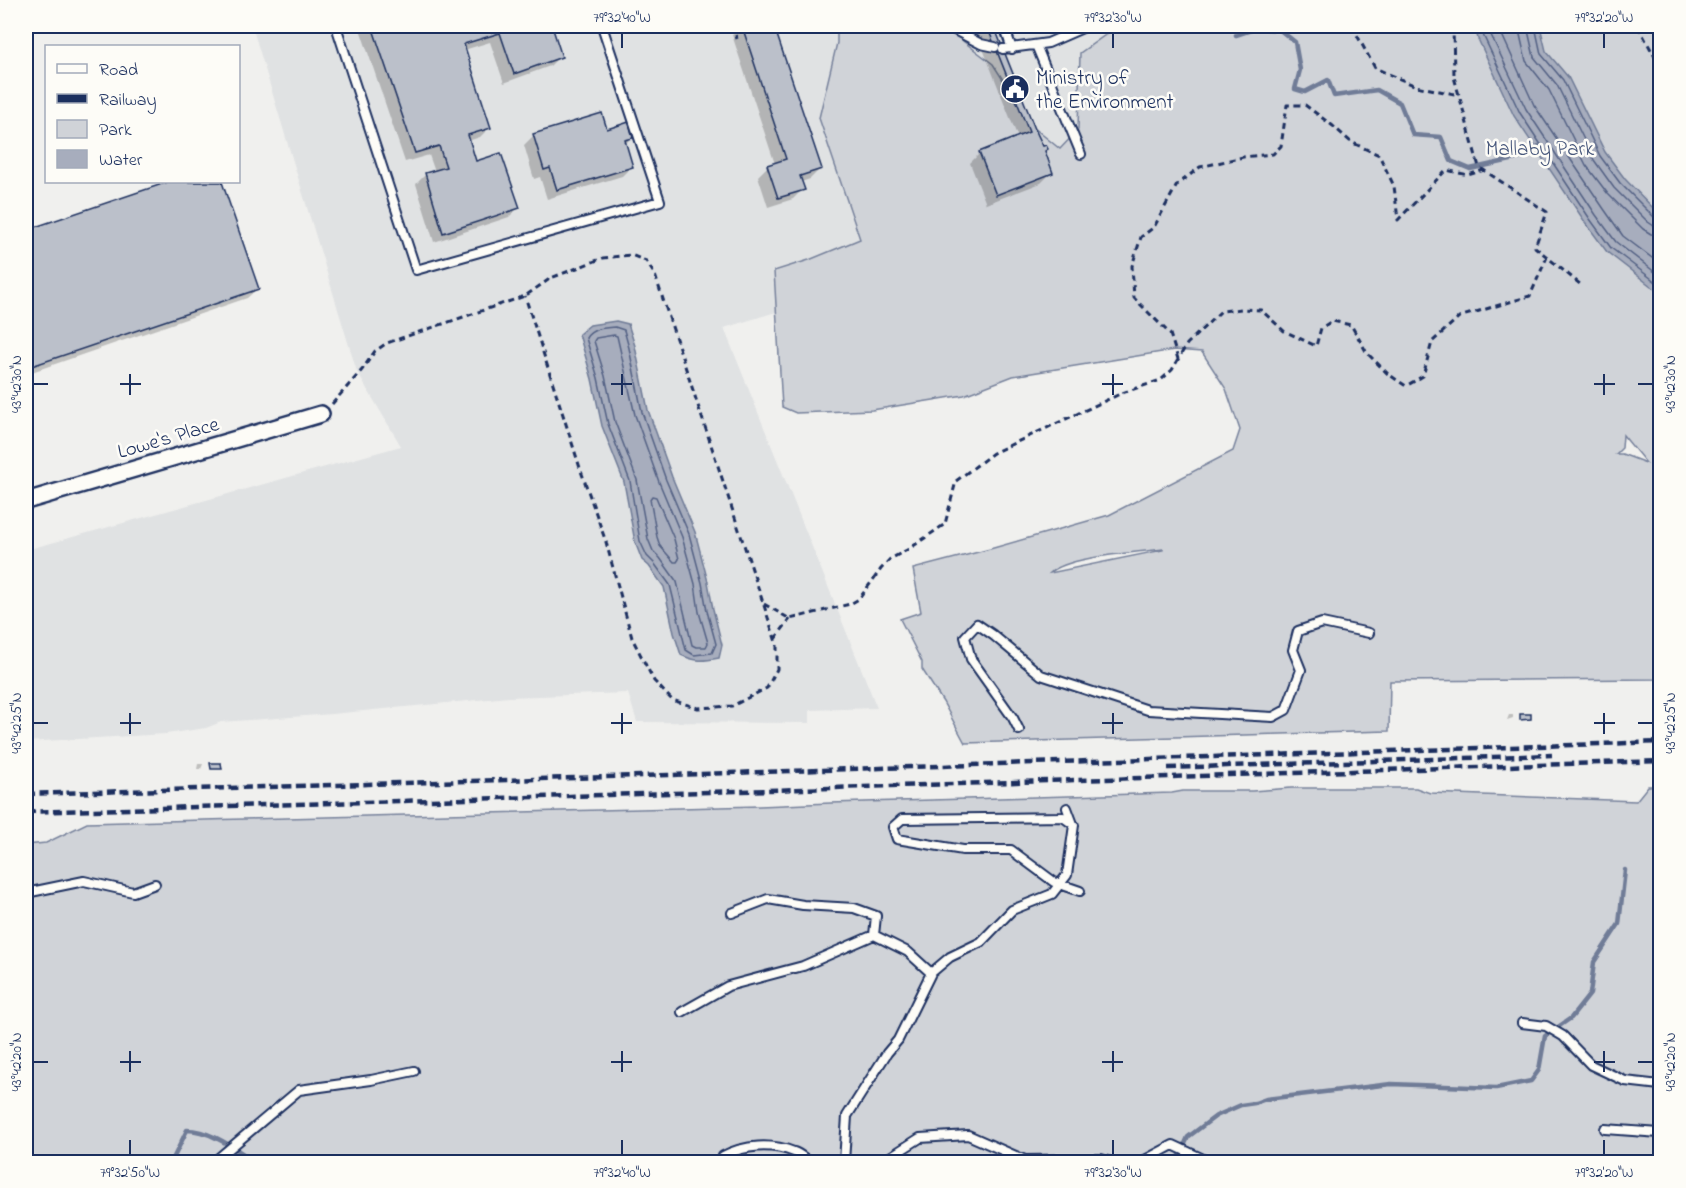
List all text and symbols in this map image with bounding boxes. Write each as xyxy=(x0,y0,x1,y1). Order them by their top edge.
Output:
text: 79°32'40"W xyxy=(593,7,651,29)
text: 79°32'30"W xyxy=(1084,7,1142,29)
text: 79°32'20"W xyxy=(1574,7,1634,29)
legend xyxy=(45,45,240,183)
text: Road xyxy=(99,58,138,84)
place label: Ministry of the Environment xyxy=(1036,64,1174,118)
public building icon: Ministry of the Environment xyxy=(999,73,1031,105)
text: Railway xyxy=(99,88,156,114)
text: Park xyxy=(99,118,132,144)
park label: Mallaby Park xyxy=(1486,135,1595,167)
text: Water xyxy=(99,148,143,174)
text: 43°42'30"N xyxy=(6,355,28,413)
text: 43°42'30"N xyxy=(1660,355,1682,413)
street label: Lowe's Place xyxy=(114,410,223,468)
text: 43°42'25"N xyxy=(6,692,28,754)
text: 43°42'25"N xyxy=(1660,692,1682,754)
text: 43°42'20"N xyxy=(6,1032,28,1092)
text: 43°42'20"N xyxy=(1660,1032,1682,1092)
text: 79°32'50"W xyxy=(100,1162,160,1184)
text: 79°32'40"W xyxy=(593,1162,651,1184)
text: 79°32'30"W xyxy=(1084,1162,1142,1184)
text: 79°32'20"W xyxy=(1574,1162,1634,1184)

